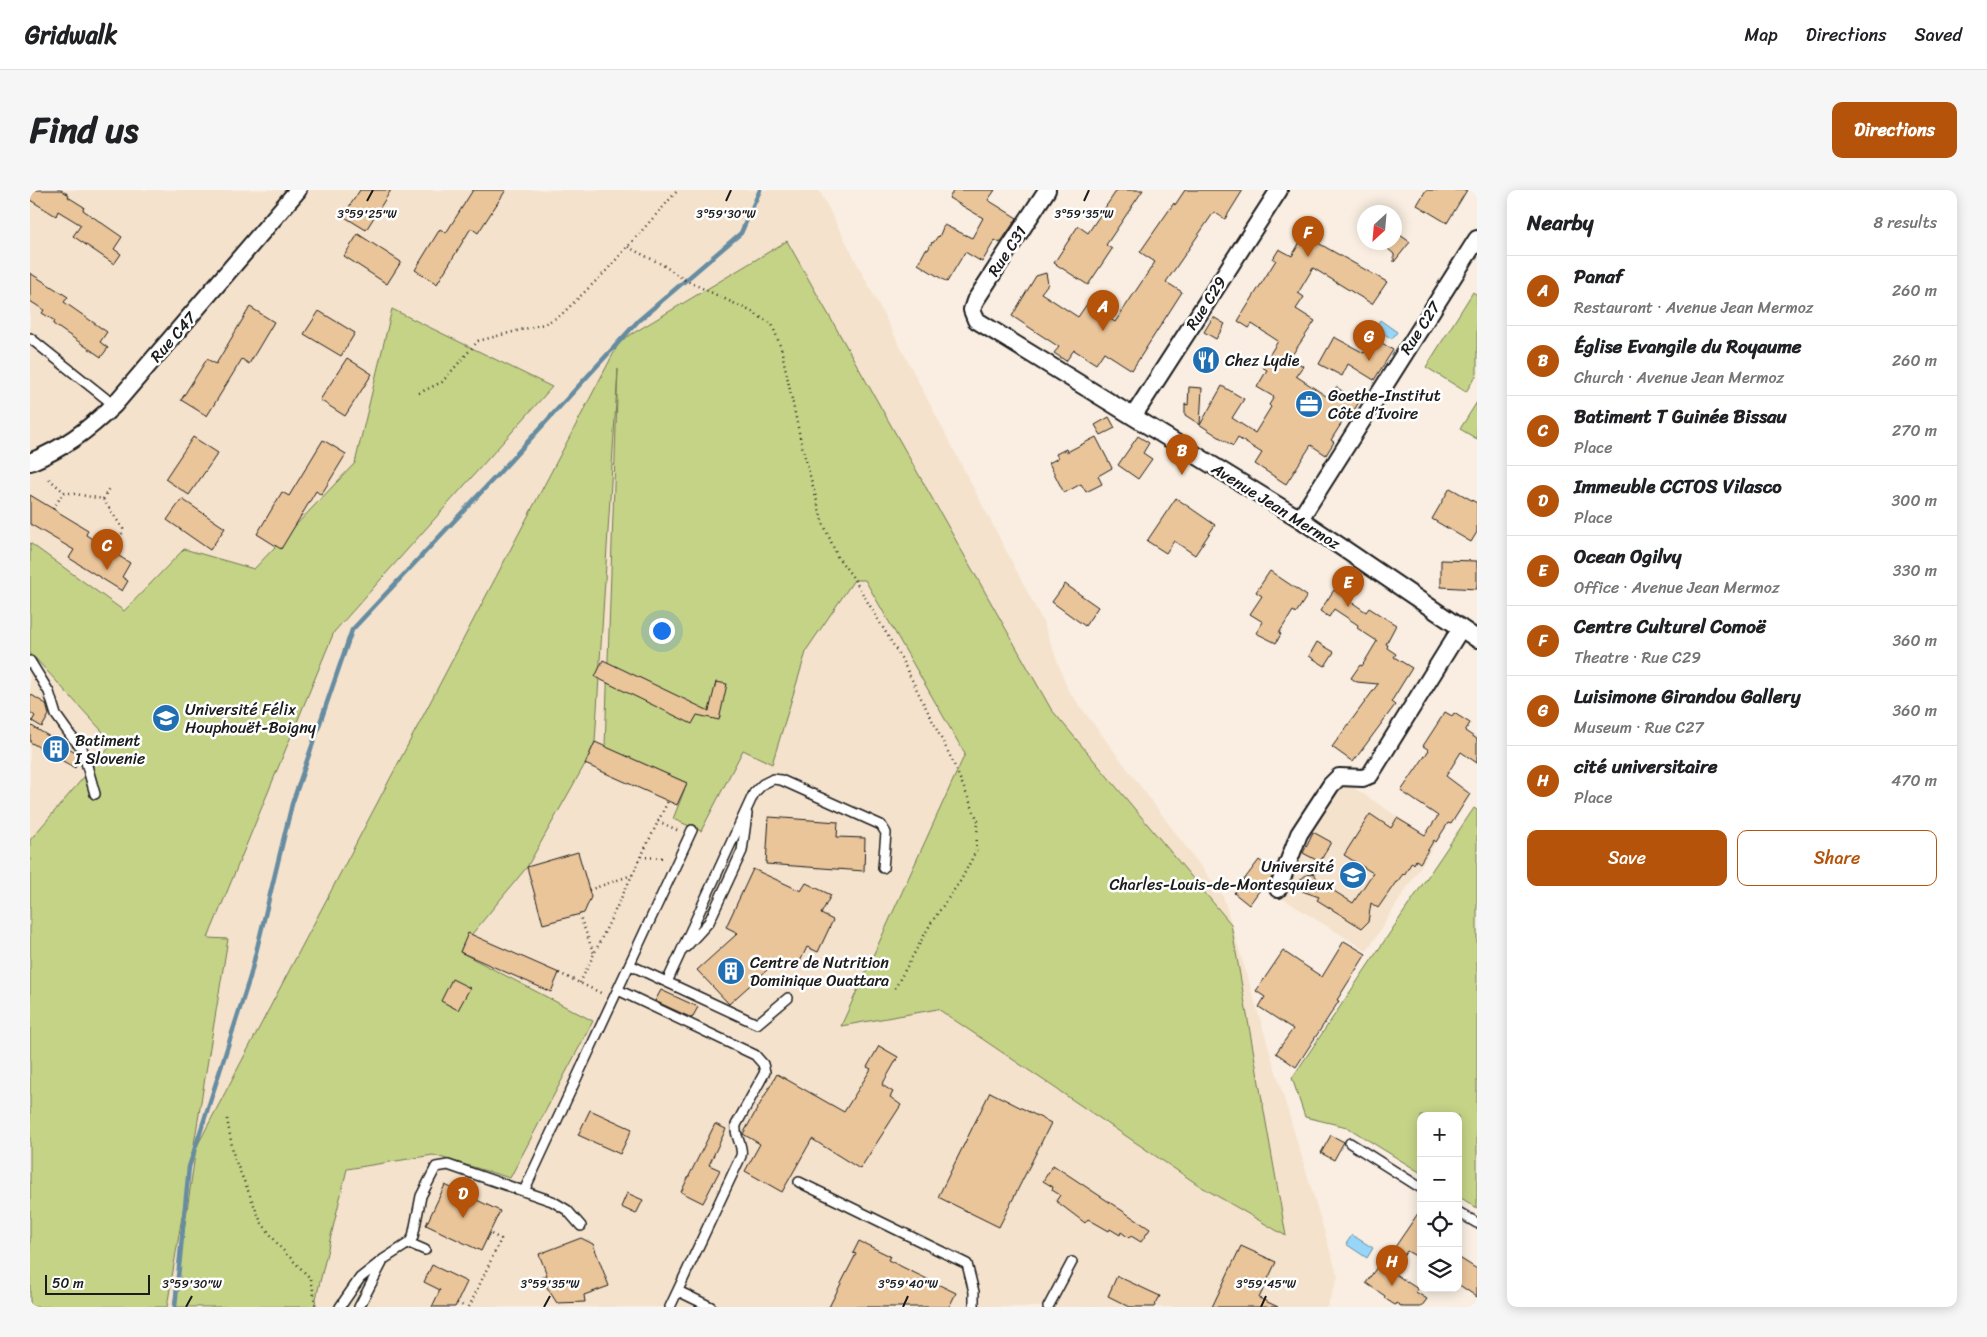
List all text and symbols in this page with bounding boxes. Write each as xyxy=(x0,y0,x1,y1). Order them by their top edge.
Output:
text: Gridwalk xyxy=(25,14,117,56)
text: Map xyxy=(1745,19,1778,51)
text: Directions xyxy=(1806,19,1887,51)
text: Saved xyxy=(1915,19,1962,51)
text: Find us xyxy=(30,99,138,161)
button: Directions xyxy=(1832,102,1957,158)
text: 3°59'25"W xyxy=(337,203,397,225)
text: 3°59'30"W xyxy=(696,203,756,225)
text: 3°59'35"W xyxy=(1054,203,1114,225)
text: Nearby xyxy=(1527,204,1593,242)
north arrow xyxy=(1357,205,1402,250)
text: 8 results xyxy=(1874,208,1937,237)
pin: F xyxy=(1292,216,1324,257)
street label: Rue C31 xyxy=(980,219,1035,283)
text: Panaf xyxy=(1574,260,1623,293)
street label: Rue C29 xyxy=(1178,270,1235,336)
text: A xyxy=(1538,276,1548,305)
text: 260 m xyxy=(1892,276,1937,305)
pin: A xyxy=(1087,290,1119,331)
text: Restaurant · Avenue Jean Mermoz xyxy=(1574,293,1813,322)
street label: Rue C27 xyxy=(1392,295,1449,361)
street label: Rue C47 xyxy=(142,304,204,369)
pin: G xyxy=(1353,320,1385,361)
text: Église Evangile du Royaume xyxy=(1574,330,1802,363)
restaurant icon: Chez Lydie xyxy=(1191,345,1221,375)
place label: Chez Lydie xyxy=(1225,346,1300,375)
text: B xyxy=(1538,346,1548,375)
text: 260 m xyxy=(1892,346,1937,375)
text: Church · Avenue Jean Mermoz xyxy=(1574,363,1784,392)
place label: Goethe-Institut Côte d’Ivoire xyxy=(1328,381,1441,428)
office icon: Goethe-Institut Côte d’Ivoire xyxy=(1294,389,1324,419)
text: Batiment T Guinée Bissau xyxy=(1574,400,1787,433)
text: C xyxy=(1538,416,1548,445)
text: 270 m xyxy=(1892,416,1937,445)
text: Place xyxy=(1574,433,1613,462)
pin: B xyxy=(1166,434,1198,475)
street label: Avenue Jean Mermoz xyxy=(1205,454,1347,558)
text: Immeuble CCTOS Vilasco xyxy=(1574,470,1782,503)
text: D xyxy=(1538,486,1548,515)
text: 300 m xyxy=(1892,486,1937,515)
text: Place xyxy=(1574,503,1613,532)
pin: C xyxy=(91,529,123,570)
text: Ocean Ogilvy xyxy=(1574,540,1681,573)
text: E xyxy=(1539,556,1547,585)
text: 330 m xyxy=(1893,556,1937,585)
pin: E xyxy=(1332,566,1364,607)
text: Office · Avenue Jean Mermoz xyxy=(1574,573,1780,602)
text: Centre Culturel Comoë xyxy=(1574,610,1766,643)
your location xyxy=(649,618,675,644)
text: F xyxy=(1539,626,1547,655)
text: 360 m xyxy=(1893,626,1937,655)
text: Theatre · Rue C29 xyxy=(1574,643,1701,672)
text: Luisimone Girandou Gallery xyxy=(1574,680,1801,713)
place label: Université Félix Houphouët-Boigny xyxy=(185,695,317,742)
text: G xyxy=(1538,696,1548,725)
text: 360 m xyxy=(1893,696,1937,725)
school or university icon: Université Félix Houphouët-Boigny xyxy=(151,703,181,733)
text: Museum · Rue C27 xyxy=(1574,713,1704,742)
place label: Batiment I Slovenie xyxy=(74,726,145,773)
building icon: Batiment I Slovenie xyxy=(41,734,71,764)
text: cité universitaire xyxy=(1574,750,1718,783)
text: H xyxy=(1537,766,1549,795)
text: 470 m xyxy=(1891,766,1937,795)
text: Place xyxy=(1574,783,1613,812)
button: Save xyxy=(1527,830,1727,886)
button: Share xyxy=(1737,830,1937,886)
place label: Université Charles-Louis-de-Montesquieux xyxy=(1109,852,1335,899)
school or university icon: Université Charles-Louis-de-Montesquieux xyxy=(1338,860,1368,890)
place label: Centre de Nutrition Dominique Ouattara xyxy=(750,948,889,995)
building icon: Centre de Nutrition Dominique Ouattara xyxy=(716,956,746,986)
map controls xyxy=(1417,1112,1462,1292)
button: + xyxy=(1417,1112,1462,1157)
button: − xyxy=(1417,1157,1462,1202)
pin: D xyxy=(447,1177,479,1218)
button: locate xyxy=(1417,1202,1462,1247)
pin: H xyxy=(1376,1245,1408,1286)
button: layers xyxy=(1417,1247,1462,1292)
text: 50 m xyxy=(52,1271,84,1296)
scale bar xyxy=(45,1272,150,1295)
text: 3°59'30"W xyxy=(162,1273,222,1295)
text: 3°59'35"W xyxy=(520,1273,580,1295)
text: 3°59'40"W xyxy=(878,1273,939,1295)
text: 3°59'45"W xyxy=(1236,1273,1297,1295)

